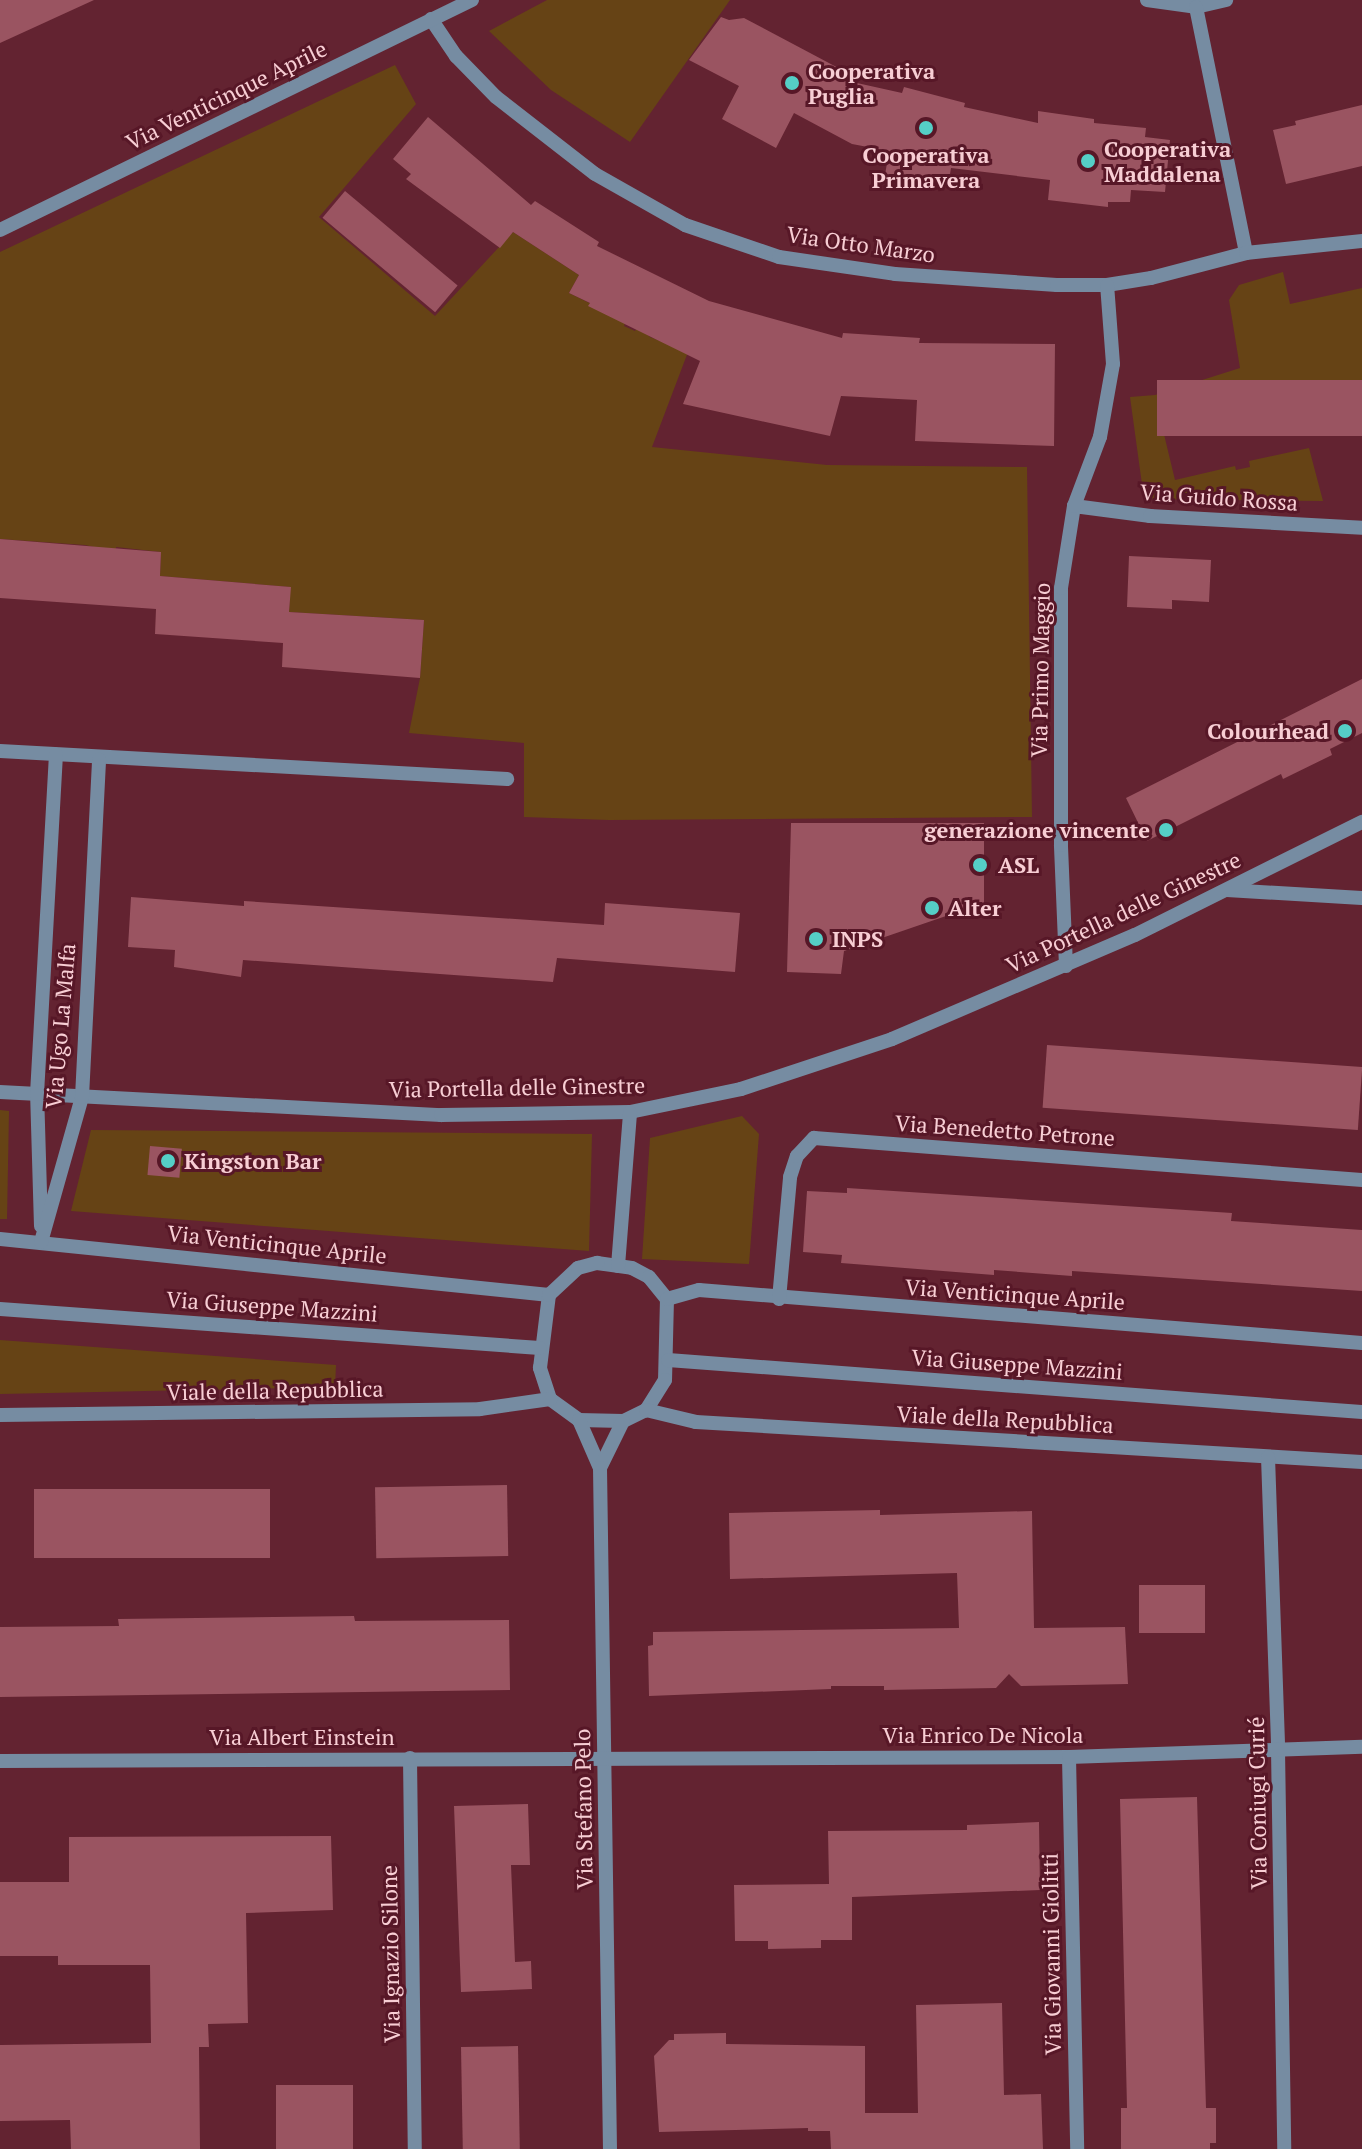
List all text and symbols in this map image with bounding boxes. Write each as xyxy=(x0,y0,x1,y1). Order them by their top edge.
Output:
street label: Via Venticinque Aprile xyxy=(121,35,331,155)
place label: Cooperativa Puglia xyxy=(808,57,935,108)
marker: Cooperativa Puglia xyxy=(783,74,801,92)
marker: Cooperativa Primavera xyxy=(917,119,935,137)
place label: Cooperativa Maddalena xyxy=(1104,135,1231,186)
place label: Cooperativa Primavera xyxy=(862,141,990,192)
marker: Cooperativa Maddalena xyxy=(1079,152,1097,170)
street label: Via Otto Marzo xyxy=(785,221,937,267)
street label: Via Guido Rossa xyxy=(1139,478,1299,516)
street label: Via Primo Maggio xyxy=(1025,582,1055,758)
place label: Colourhead xyxy=(1207,718,1329,744)
marker: Colourhead xyxy=(1336,722,1354,740)
place label: generazione vincente xyxy=(924,817,1150,843)
marker: generazione vincente xyxy=(1157,821,1175,839)
street label: Via Portella delle Ginestre xyxy=(1001,846,1245,978)
place label: ASL xyxy=(998,852,1039,878)
marker: ASL xyxy=(969,854,991,876)
place label: Alter xyxy=(948,895,1001,921)
marker: Alter xyxy=(923,899,941,917)
place label: INPS xyxy=(832,926,883,952)
marker: INPS xyxy=(807,930,825,948)
street label: Via Ugo La Malfa xyxy=(40,942,80,1110)
street label: Via Portella delle Ginestre xyxy=(389,1072,645,1102)
street label: Via Benedetto Petrone xyxy=(894,1109,1116,1151)
place label: Kingston Bar xyxy=(184,1148,321,1174)
marker: Kingston Bar xyxy=(159,1152,177,1170)
street label: Via Venticinque Aprile xyxy=(166,1219,388,1269)
street label: Via Venticinque Aprile xyxy=(904,1273,1126,1315)
street label: Via Giuseppe Mazzini xyxy=(165,1285,379,1327)
street label: Via Giuseppe Mazzini xyxy=(910,1343,1124,1385)
street label: Viale della Repubblica xyxy=(166,1375,384,1405)
street label: Viale della Repubblica xyxy=(896,1400,1114,1438)
street label: Via Coniugi Curié xyxy=(1242,1716,1272,1890)
street label: Via Enrico De Nicola xyxy=(883,1722,1083,1748)
street label: Via Albert Einstein xyxy=(209,1724,395,1750)
street label: Via Stefano Pelo xyxy=(568,1728,598,1890)
street label: Via Giovanni Giolitti xyxy=(1036,1853,1066,2055)
street label: Via Ignazio Silone xyxy=(375,1865,405,2043)

